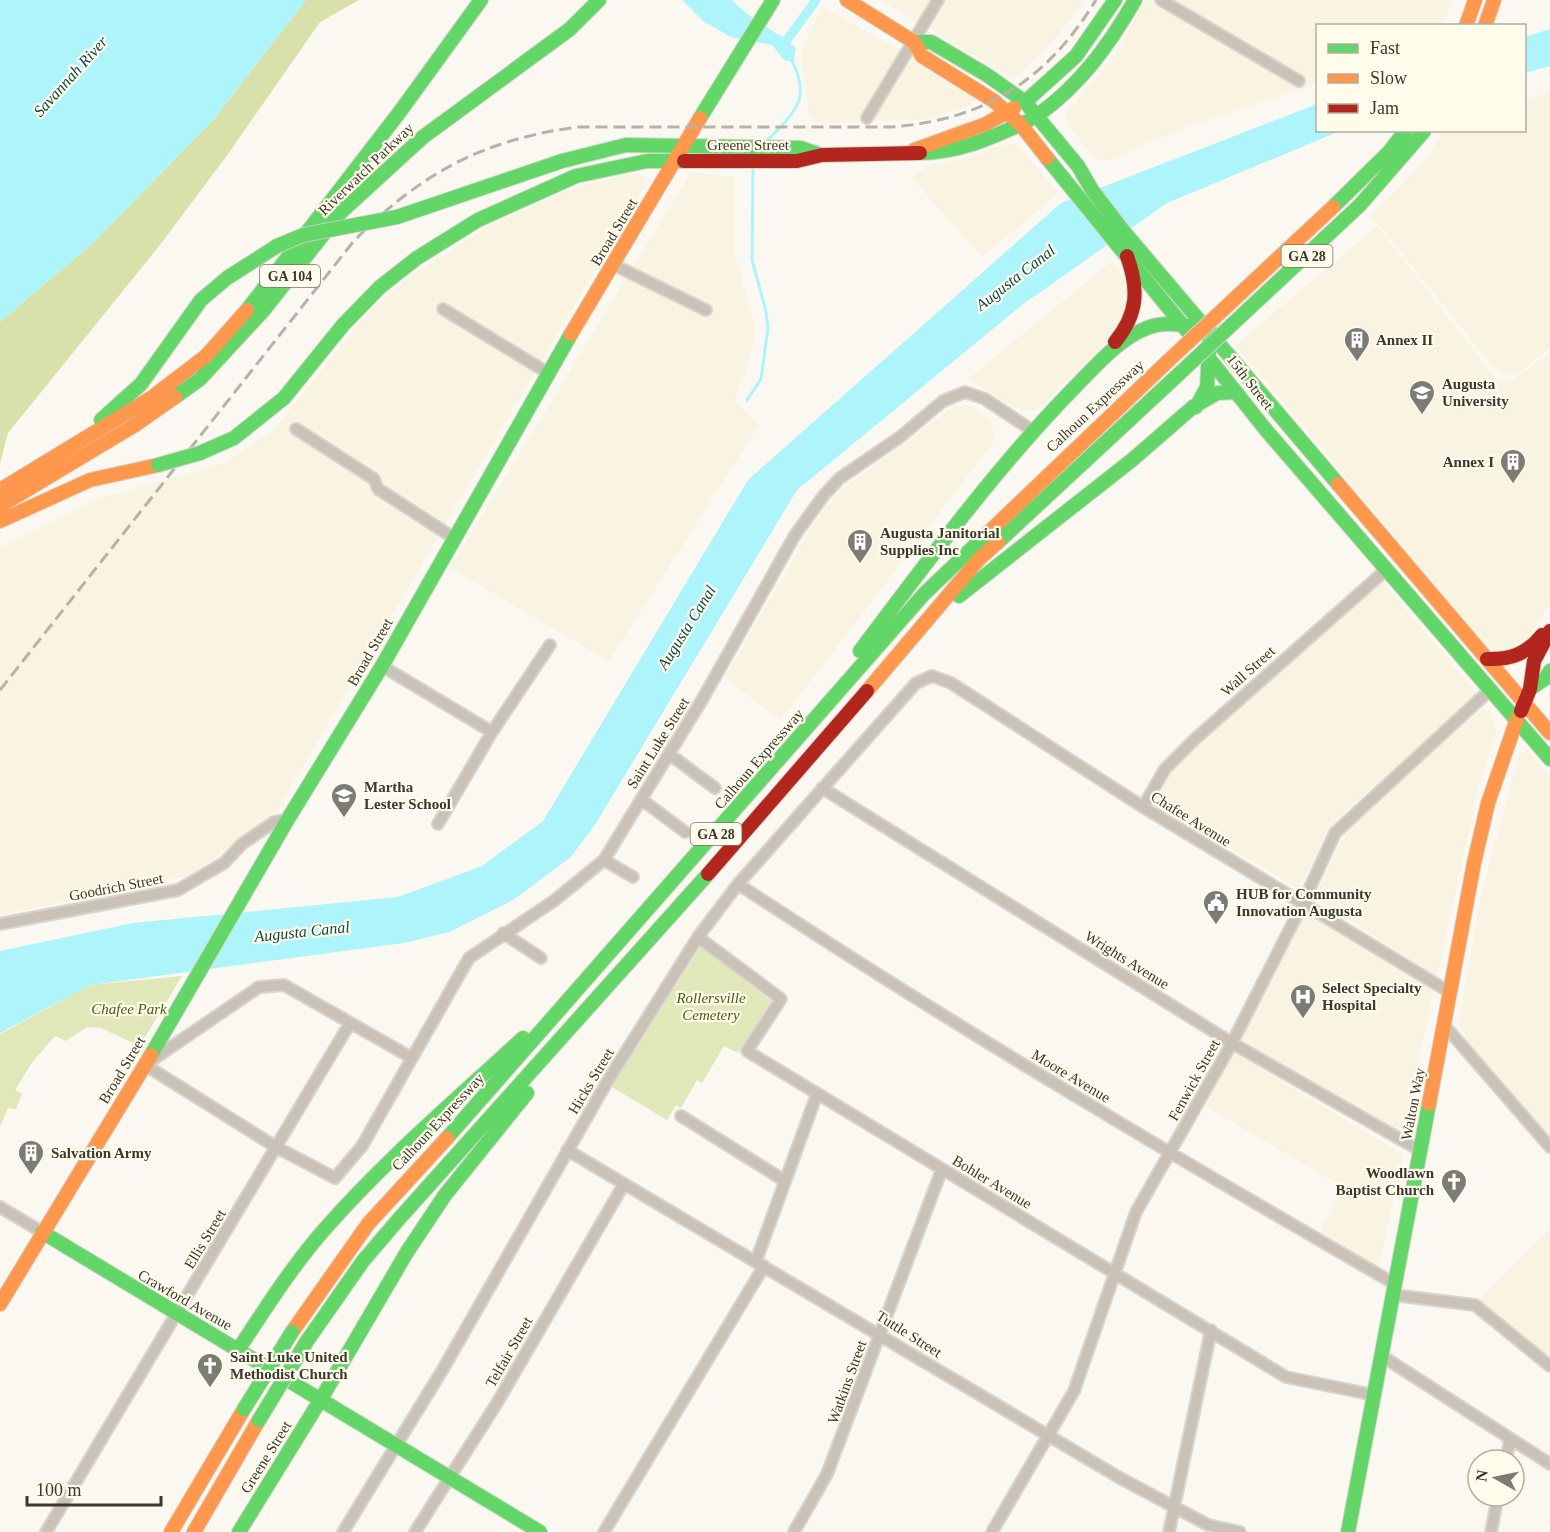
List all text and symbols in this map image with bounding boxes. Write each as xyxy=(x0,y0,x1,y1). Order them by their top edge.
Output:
legend xyxy=(1316,24,1526,132)
water label: Savannah River xyxy=(30,32,111,120)
text: Fast xyxy=(1370,38,1400,58)
text: Slow xyxy=(1370,68,1407,88)
text: Jam xyxy=(1370,98,1399,118)
street label: Riverwatch Parkway xyxy=(315,119,417,218)
street label: Greene Street xyxy=(707,137,790,153)
street label: Broad Street xyxy=(588,195,641,268)
water label: Augusta Canal xyxy=(972,241,1059,315)
road number: GA 28 xyxy=(1282,245,1332,267)
road number: GA 104 xyxy=(260,265,320,287)
building icon: Annex II xyxy=(1342,325,1372,363)
place label: Annex II xyxy=(1376,332,1433,348)
street label: 15th Street xyxy=(1224,351,1277,413)
street label: Calhoun Expressway xyxy=(1043,356,1147,455)
place label: Augusta University xyxy=(1442,376,1509,409)
school or university icon: Augusta University xyxy=(1407,378,1437,416)
building icon: Annex I xyxy=(1498,447,1528,485)
place label: Annex I xyxy=(1443,454,1494,470)
place label: Augusta Janitorial Supplies Inc xyxy=(880,525,1000,558)
building icon: Augusta Janitorial Supplies Inc xyxy=(845,527,875,565)
water label: Augusta Canal xyxy=(653,582,720,674)
street label: Broad Street xyxy=(344,615,396,689)
street label: Wall Street xyxy=(1218,642,1279,699)
street label: Saint Luke Street xyxy=(624,694,693,791)
street label: Calhoun Expressway xyxy=(711,705,807,812)
place label: Martha Lester School xyxy=(364,779,451,812)
school or university icon: Martha Lester School xyxy=(329,781,359,819)
street label: Chafee Avenue xyxy=(1148,788,1234,850)
road number: GA 28 xyxy=(690,823,742,845)
street label: Goodrich Street xyxy=(68,870,165,904)
place label: HUB for Community Innovation Augusta xyxy=(1236,886,1372,919)
public building icon: HUB for Community Innovation Augusta xyxy=(1201,888,1231,926)
water label: Augusta Canal xyxy=(253,918,351,946)
street label: Wrights Avenue xyxy=(1082,928,1172,992)
place label: Select Specialty Hospital xyxy=(1322,980,1422,1013)
hospital icon: Select Specialty Hospital xyxy=(1288,982,1318,1020)
park label: Rollersville Cemetery xyxy=(675,990,746,1023)
park label: Chafee Park xyxy=(91,1001,167,1017)
street label: Broad Street xyxy=(96,1033,149,1106)
street label: Fenwick Street xyxy=(1165,1036,1223,1123)
street label: Hicks Street xyxy=(565,1045,617,1117)
street label: Moore Avenue xyxy=(1029,1046,1113,1106)
street label: Walton Way xyxy=(1398,1066,1428,1142)
street label: Calhoun Expressway xyxy=(389,1070,488,1174)
building icon: Salvation Army xyxy=(16,1138,46,1176)
place label: Salvation Army xyxy=(51,1145,152,1161)
street label: Bohler Avenue xyxy=(950,1152,1035,1212)
place label: Woodlawn Baptist Church xyxy=(1336,1165,1435,1198)
church icon: Woodlawn Baptist Church xyxy=(1439,1167,1469,1205)
street label: Ellis Street xyxy=(181,1206,229,1272)
street label: Crawford Avenue xyxy=(135,1267,235,1334)
street label: Tuttle Street xyxy=(873,1308,945,1361)
street label: Telfair Street xyxy=(482,1313,536,1390)
street label: Watkins Street xyxy=(825,1337,870,1426)
place label: Saint Luke United Methodist Church xyxy=(230,1349,348,1382)
church icon: Saint Luke United Methodist Church xyxy=(195,1351,225,1389)
street label: Greene Street xyxy=(237,1417,295,1496)
north arrow xyxy=(1466,1448,1526,1508)
text: N xyxy=(1472,1468,1491,1483)
scale bar xyxy=(27,1469,160,1507)
text: 100 m xyxy=(36,1480,82,1500)

